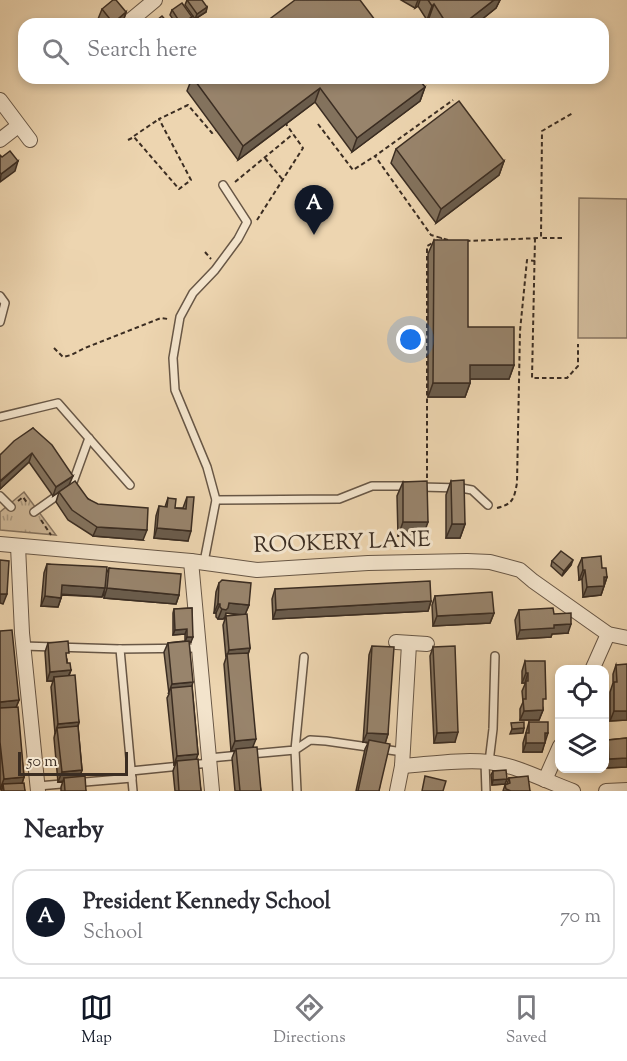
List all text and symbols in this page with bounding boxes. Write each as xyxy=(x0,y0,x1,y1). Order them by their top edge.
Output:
search box xyxy=(18,18,609,84)
icon: search xyxy=(39,35,72,68)
text: Search here xyxy=(87,35,197,67)
pin: A xyxy=(294,186,334,235)
your location xyxy=(396,325,425,354)
street label: ROOKERY LANE xyxy=(253,525,431,563)
map controls xyxy=(555,665,609,773)
button: locate xyxy=(555,665,609,719)
button: layers xyxy=(555,719,609,773)
scale bar xyxy=(18,749,128,776)
text: 50 m xyxy=(27,751,58,774)
text: Nearby xyxy=(24,812,104,849)
text: President Kennedy School xyxy=(83,887,331,919)
text: A xyxy=(37,903,54,932)
text: 70 m xyxy=(560,903,601,932)
text: School xyxy=(83,919,143,948)
tab: Map xyxy=(80,991,113,1050)
tab: Directions xyxy=(273,991,346,1050)
tab: Saved xyxy=(506,991,547,1050)

